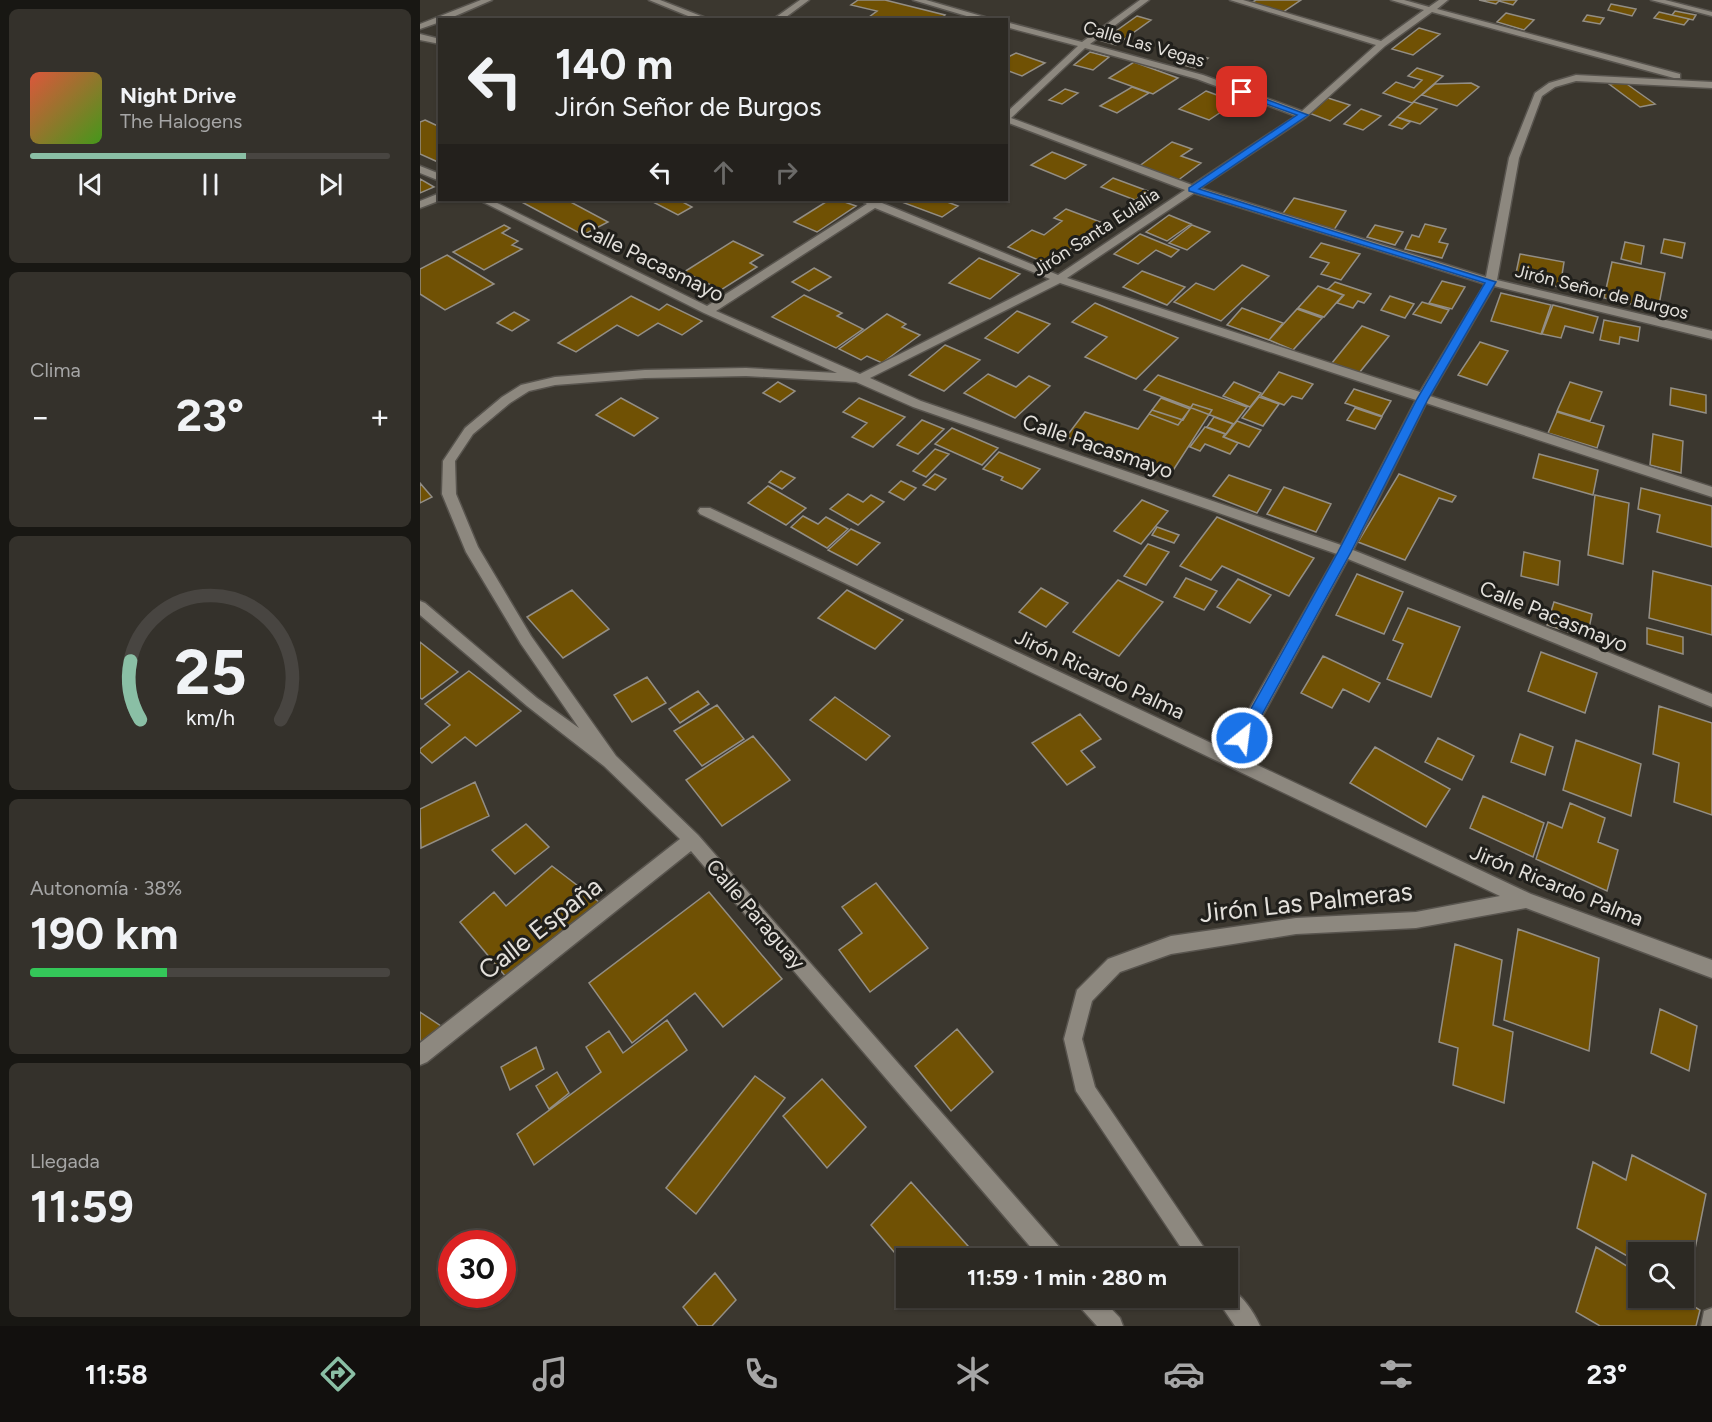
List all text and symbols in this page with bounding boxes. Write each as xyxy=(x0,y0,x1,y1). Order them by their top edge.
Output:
street label: Calle Las Vegas xyxy=(1081,16,1207,72)
text: 140 m xyxy=(555,39,673,90)
icon: left xyxy=(456,42,534,120)
pin xyxy=(1216,66,1267,117)
icon: arrive xyxy=(1225,75,1258,108)
text: Night Drive xyxy=(120,82,236,109)
text: Jirón Señor de Burgos xyxy=(555,90,822,123)
text: The Halogens xyxy=(120,109,242,133)
icon: left xyxy=(644,156,677,189)
icon: ahead xyxy=(707,156,740,189)
icon: right xyxy=(770,156,803,189)
icon: previous xyxy=(74,168,107,201)
icon: pause xyxy=(194,168,227,201)
icon: next xyxy=(314,168,347,201)
street label: Jirón Santa Eulalia xyxy=(1029,183,1163,281)
street label: Calle Pacasmayo xyxy=(576,215,728,307)
street label: Jirón Señor de Burgos xyxy=(1513,260,1691,324)
text: Clima xyxy=(30,358,81,382)
text: 23° xyxy=(176,388,244,442)
text: − xyxy=(30,397,51,436)
text: + xyxy=(369,397,390,436)
street label: Calle Pacasmayo xyxy=(1019,409,1177,483)
street label: Calle Pacasmayo xyxy=(1476,575,1632,657)
street label: Jirón Ricardo Palma xyxy=(1011,624,1189,724)
text: 25 xyxy=(174,635,246,710)
text: km/h xyxy=(186,705,234,730)
position arrow xyxy=(1210,706,1274,770)
street label: Jirón Ricardo Palma xyxy=(1467,839,1647,931)
street label: Calle Paraguay xyxy=(701,854,811,974)
street label: Calle España xyxy=(472,870,608,986)
street label: Jirón Las Palmeras xyxy=(1198,875,1414,929)
text: Autonomía · 38% xyxy=(30,876,182,900)
text: 190 km xyxy=(30,906,178,960)
text: Llegada xyxy=(30,1149,100,1173)
text: 11:59 xyxy=(30,1179,134,1233)
speed limit sign: 30 xyxy=(438,1230,516,1308)
map controls xyxy=(1628,1242,1694,1308)
button: search xyxy=(1628,1242,1694,1308)
text: 11:59 · 1 min · 280 m xyxy=(967,1264,1167,1291)
icon: directions xyxy=(317,1353,359,1395)
icon: music xyxy=(529,1353,571,1395)
icon: phone xyxy=(740,1353,782,1395)
icon: climate xyxy=(952,1353,994,1395)
icon: car xyxy=(1163,1353,1205,1395)
icon: filters xyxy=(1375,1353,1417,1395)
text: 11:58 xyxy=(85,1358,148,1391)
text: 23° xyxy=(1586,1358,1627,1391)

